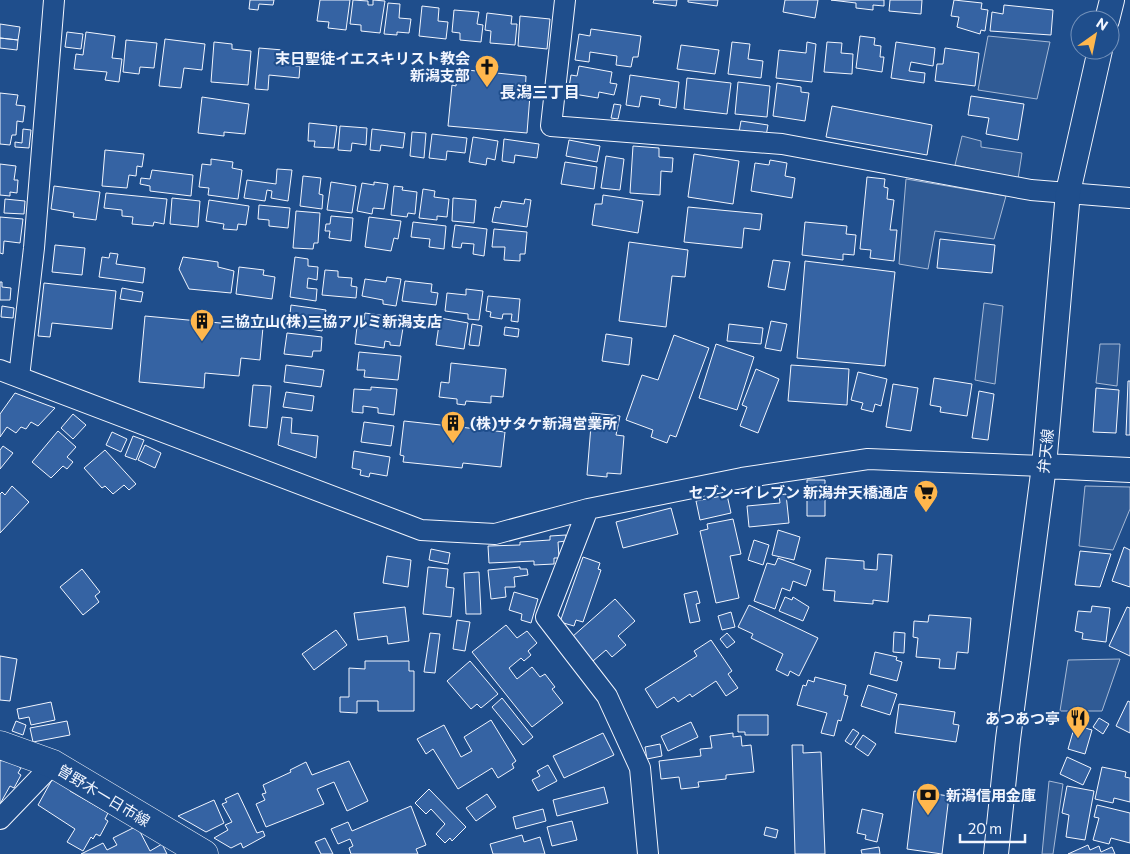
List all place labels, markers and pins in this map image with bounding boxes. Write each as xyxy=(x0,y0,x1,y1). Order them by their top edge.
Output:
place label: 末日聖徒イエスキリスト教会 新潟支部 xyxy=(275,49,470,84)
church icon: 末日聖徒イエスキリスト教会 新潟支部 xyxy=(474,54,500,88)
building icon: 三協立山(株)三協アルミ新潟支店 xyxy=(189,308,215,342)
place label: 三協立山(株)三協アルミ新潟支店 xyxy=(220,312,442,330)
building icon: (株)サタケ新潟営業所 xyxy=(440,410,466,444)
place label: (株)サタケ新潟営業所 xyxy=(470,414,617,432)
supermarket icon: セブン-イレブン 新潟弁天橋通店 xyxy=(913,479,939,513)
place label: セブン-イレブン 新潟弁天橋通店 xyxy=(689,483,908,501)
restaurant icon: あつあつ亭 xyxy=(1065,705,1091,739)
place label: あつあつ亭 xyxy=(985,709,1060,727)
bank icon: 新潟信用金庫 xyxy=(915,782,941,816)
place label: 新潟信用金庫 xyxy=(946,786,1036,804)

